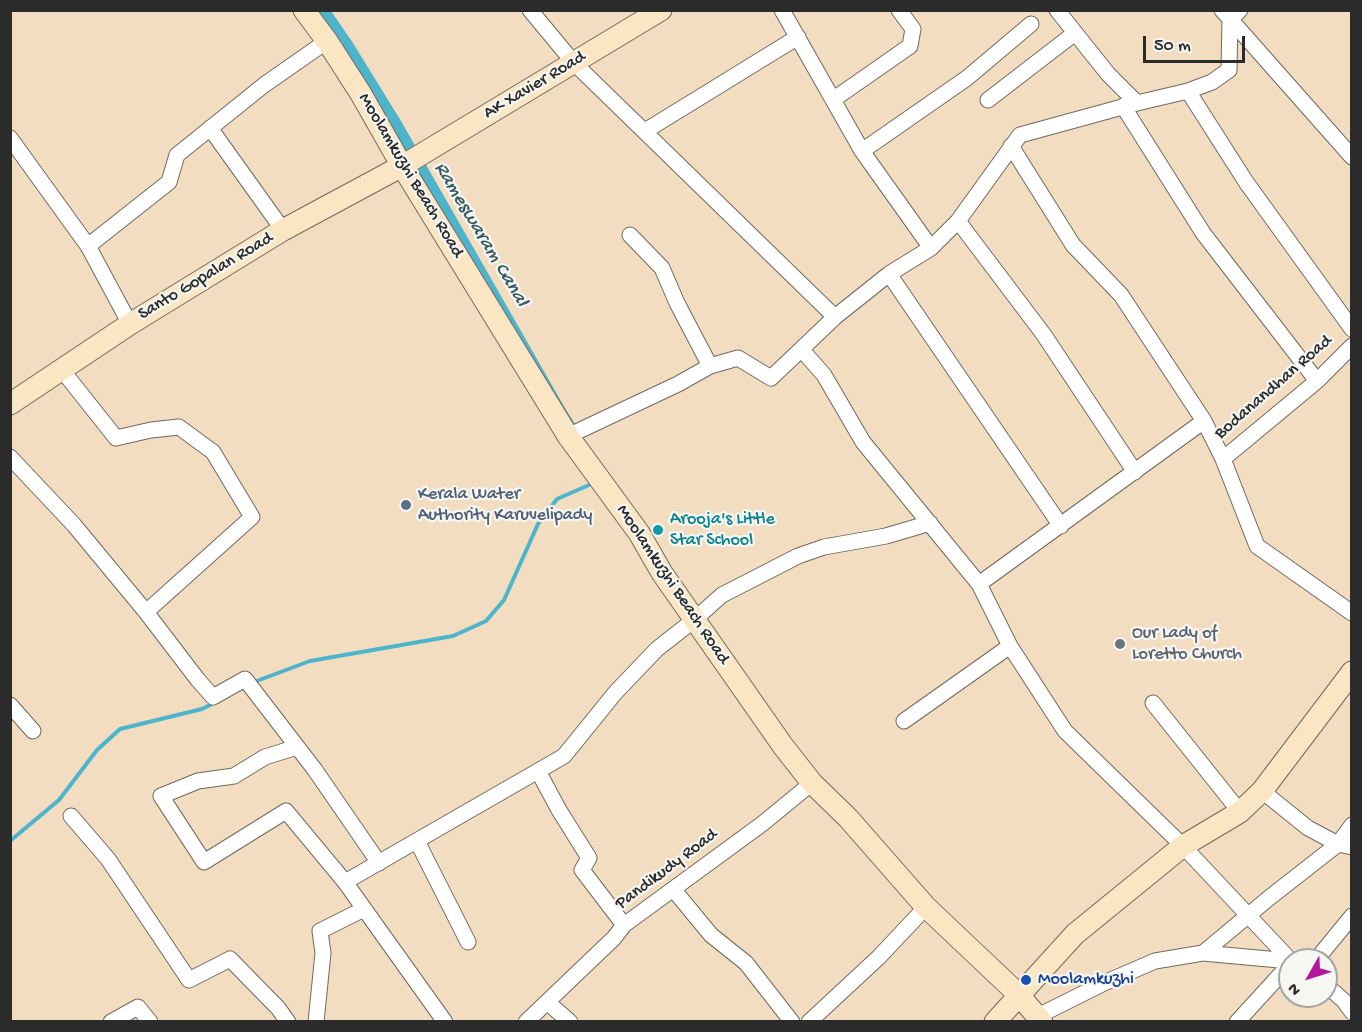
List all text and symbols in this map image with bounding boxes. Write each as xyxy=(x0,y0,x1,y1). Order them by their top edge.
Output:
scale bar xyxy=(1146,24,1248,62)
text: 50 m xyxy=(1154,36,1191,57)
street label: AK Xavier Road xyxy=(480,47,590,125)
street label: Moolamkuzhi Beach Road xyxy=(352,90,468,262)
water label: Rameswaram Canal xyxy=(427,158,533,312)
street label: Santo Gopalan Road xyxy=(135,228,277,326)
street label: Bodanandhan Road xyxy=(1211,331,1337,445)
place label: Kerala Water Authority Karuvelipady xyxy=(418,484,592,526)
marker: Kerala Water Authority Karuvelipady xyxy=(399,498,413,512)
street label: Moolamkuzhi Beach Road xyxy=(610,501,734,669)
place label: Arooja's Little Star School xyxy=(670,509,775,552)
marker: Arooja's Little Star School xyxy=(651,523,665,537)
place label: Our Lady of Loretto Church xyxy=(1132,623,1242,666)
marker: Our Lady of Loretto Church xyxy=(1113,637,1127,651)
street label: Pandikudy Road xyxy=(612,825,722,915)
north arrow xyxy=(1278,948,1338,1008)
place label: Moolamkuzhi xyxy=(1038,969,1134,991)
marker: Moolamkuzhi xyxy=(1019,973,1033,987)
text: N xyxy=(1285,978,1306,998)

